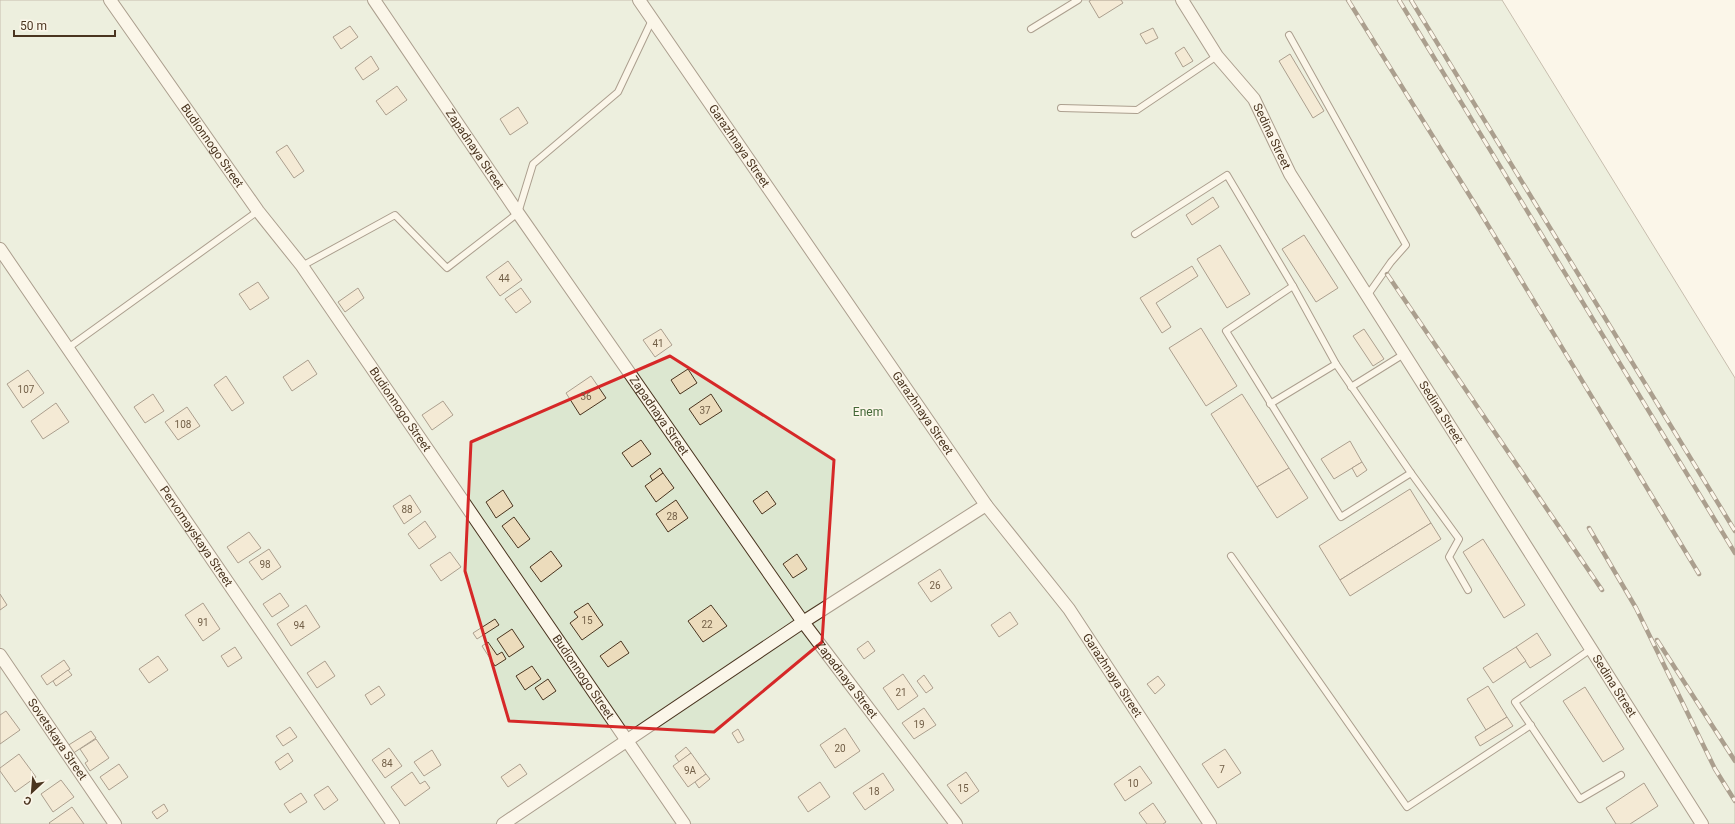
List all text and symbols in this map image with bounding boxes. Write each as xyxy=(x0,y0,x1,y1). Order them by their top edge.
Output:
scale bar xyxy=(14,12,115,38)
text: 50 m xyxy=(20,19,47,33)
street label: Budionnogo Street xyxy=(178,101,246,190)
street label: Sedina Street xyxy=(1250,101,1294,171)
street label: Garazhnaya Street xyxy=(706,102,773,190)
street label: Zapadnaya Street xyxy=(443,106,507,192)
house number: 44 xyxy=(498,273,510,284)
house number: 41 xyxy=(652,338,664,349)
street label: Budionnogo Street xyxy=(366,365,434,454)
street label: Garazhnaya Street xyxy=(889,369,956,457)
street label: Zapadnaya Street xyxy=(627,373,692,458)
street label: Sedina Street xyxy=(1416,378,1466,446)
house number: 107 xyxy=(18,384,35,395)
house number: 36 xyxy=(580,391,592,402)
house number: 37 xyxy=(699,405,711,416)
park label: Enem xyxy=(853,405,883,419)
house number: 108 xyxy=(175,419,192,430)
street label: Pervomayskaya Street xyxy=(157,483,236,589)
house number: 88 xyxy=(401,504,413,515)
house number: 28 xyxy=(666,511,678,522)
house number: 98 xyxy=(259,559,271,570)
house number: 26 xyxy=(929,580,941,591)
house number: 15 xyxy=(581,615,593,626)
house number: 91 xyxy=(197,617,209,628)
house number: 22 xyxy=(701,619,713,630)
house number: 94 xyxy=(293,620,305,631)
street label: Garazhnaya Street xyxy=(1080,631,1145,720)
street label: Budionnogo Street xyxy=(549,632,617,722)
street label: Zapadnaya Street xyxy=(813,638,881,721)
street label: Sedina Street xyxy=(1590,652,1639,720)
house number: 21 xyxy=(895,687,907,698)
street label: Sovetskaya Street xyxy=(25,696,90,783)
house number: 19 xyxy=(913,719,925,730)
house number: 20 xyxy=(834,743,846,754)
house number: 84 xyxy=(381,758,393,769)
house number: 7 xyxy=(1219,764,1225,775)
house number: 9А xyxy=(684,765,697,776)
north arrow xyxy=(12,772,52,812)
house number: 10 xyxy=(1127,778,1139,789)
house number: 15 xyxy=(957,783,969,794)
house number: 18 xyxy=(868,786,880,797)
text: С xyxy=(22,793,34,808)

